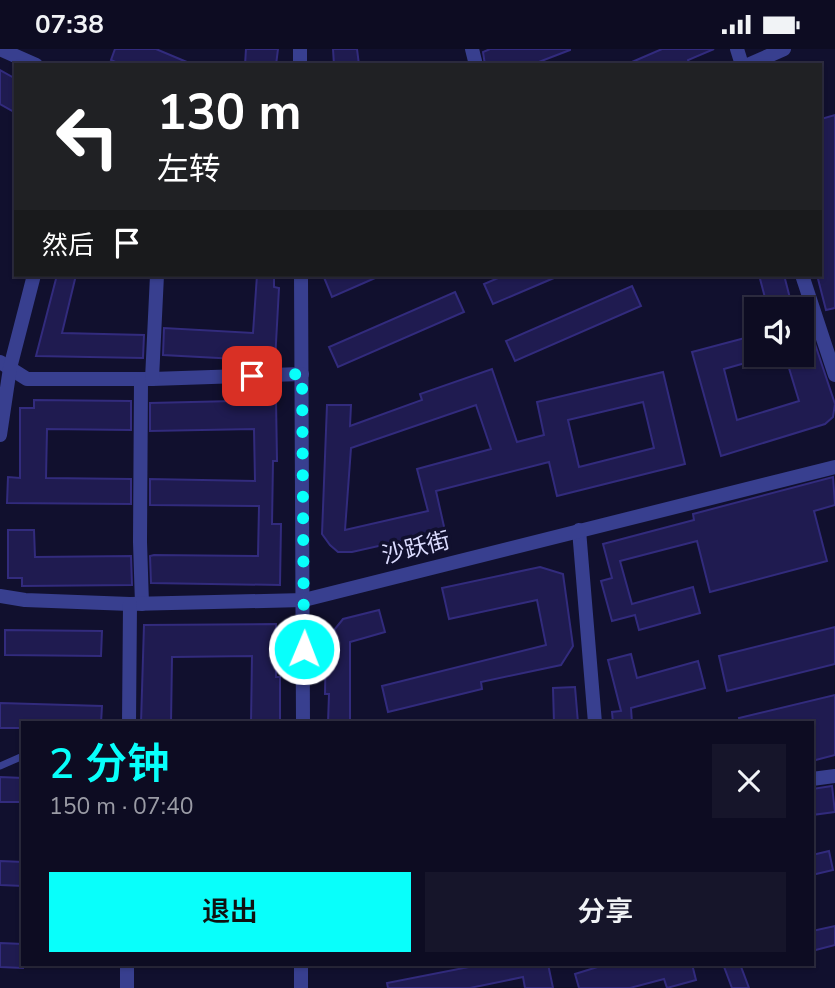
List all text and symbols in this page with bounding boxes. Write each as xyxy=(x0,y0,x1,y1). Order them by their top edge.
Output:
text: 07:38 xyxy=(35,7,104,42)
text: 130 m xyxy=(157,79,301,146)
icon: left xyxy=(42,91,133,182)
text: 左转 xyxy=(157,148,221,191)
icon: arrive xyxy=(108,224,146,262)
text: 然后 xyxy=(42,228,94,263)
map controls xyxy=(744,297,814,367)
button: sound xyxy=(744,297,814,367)
pin xyxy=(222,346,282,406)
icon: arrive xyxy=(233,357,271,395)
street label: 沙跃街 xyxy=(379,525,453,571)
position arrow xyxy=(267,612,341,686)
text: 2 分钟 xyxy=(49,736,169,793)
button: close xyxy=(712,744,786,818)
text: 150 m · 07:40 xyxy=(49,791,194,822)
button: 退出 xyxy=(49,872,411,952)
button: 分享 xyxy=(425,872,786,952)

